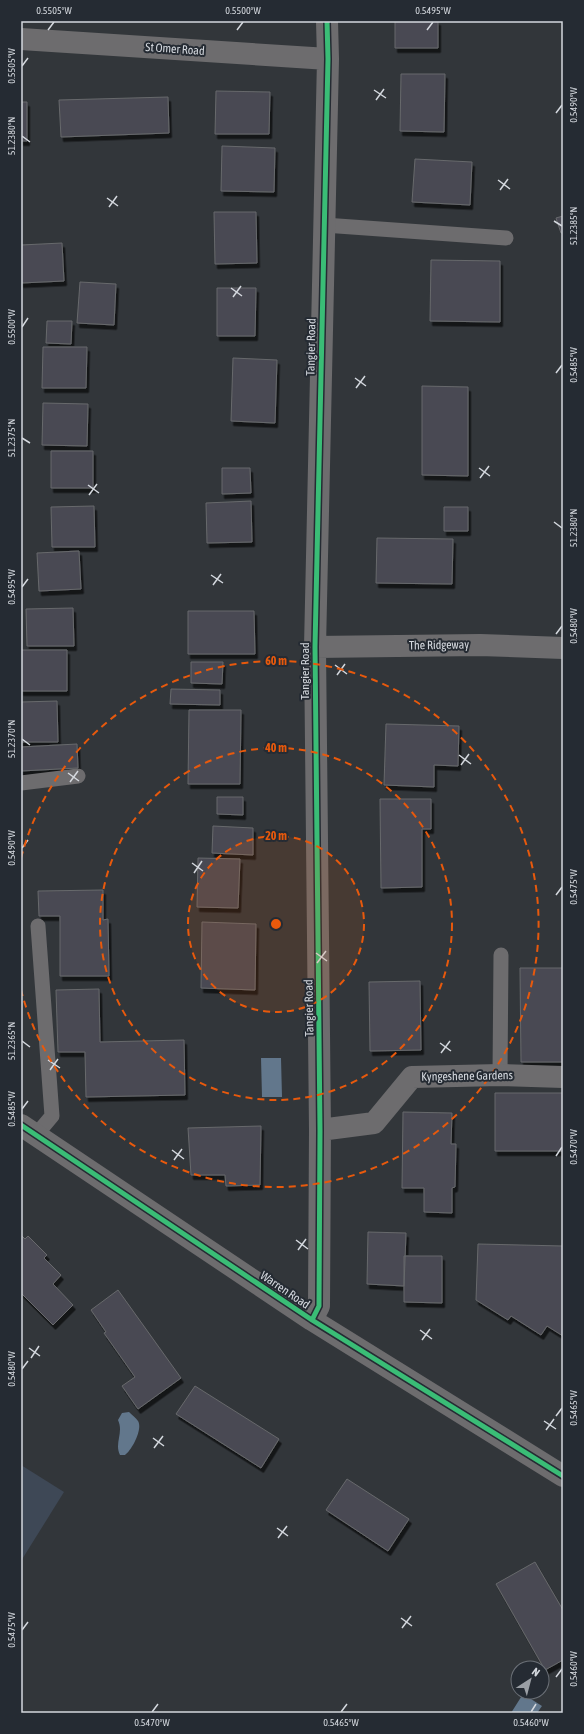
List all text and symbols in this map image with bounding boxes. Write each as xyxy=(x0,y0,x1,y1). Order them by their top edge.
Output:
text: 0.5505°W xyxy=(36,5,72,16)
text: 0.5500°W xyxy=(225,5,261,16)
text: 0.5495°W xyxy=(415,5,451,16)
street label: St Omer Road xyxy=(145,40,205,58)
text: 0.5505°W xyxy=(6,48,17,84)
text: 0.5490°W xyxy=(568,87,579,123)
text: 51.2380°N xyxy=(6,117,17,155)
text: 51.2385°N xyxy=(568,207,579,245)
text: 0.5500°W xyxy=(6,309,17,345)
street label: Tangier Road xyxy=(304,318,318,376)
text: 0.5485°W xyxy=(568,347,579,383)
text: 51.2375°N xyxy=(6,419,17,457)
text: 51.2380°N xyxy=(568,509,579,547)
text: 0.5495°W xyxy=(6,569,17,605)
text: 0.5480°W xyxy=(568,608,579,644)
street label: The Ridgeway xyxy=(409,637,469,653)
street label: Tangier Road xyxy=(298,642,312,700)
text: 60 m xyxy=(265,654,287,668)
text: 51.2370°N xyxy=(6,720,17,758)
text: 40 m xyxy=(264,741,287,755)
text: 20 m xyxy=(265,829,287,843)
text: 0.5490°W xyxy=(6,830,17,866)
text: 0.5475°W xyxy=(568,869,579,905)
centre of rings xyxy=(269,917,283,931)
street label: Tangier Road xyxy=(302,979,316,1037)
text: 51.2365°N xyxy=(6,1022,17,1060)
street label: Kyngeshene Gardens xyxy=(421,1068,513,1084)
text: 0.5485°W xyxy=(6,1091,17,1127)
text: 0.5470°W xyxy=(568,1129,579,1165)
street label: Warren Road xyxy=(258,1268,312,1312)
text: 0.5480°W xyxy=(6,1351,17,1387)
text: 0.5465°W xyxy=(568,1390,579,1426)
text: 0.5475°W xyxy=(6,1612,17,1648)
text: 0.5460°W xyxy=(568,1651,579,1687)
north arrow xyxy=(510,1660,550,1700)
text: N xyxy=(530,1665,542,1679)
text: 0.5470°W xyxy=(134,1717,170,1728)
text: 0.5465°W xyxy=(323,1717,359,1728)
text: 0.5460°W xyxy=(513,1717,549,1728)

